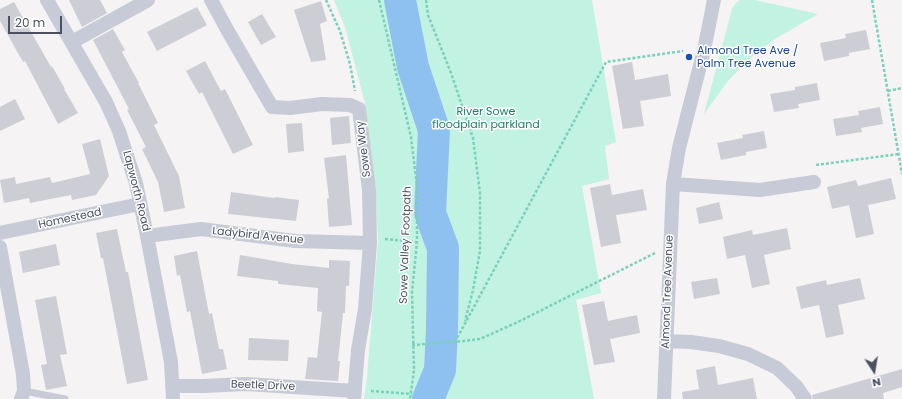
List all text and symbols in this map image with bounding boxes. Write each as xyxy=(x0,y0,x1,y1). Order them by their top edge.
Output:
scale bar xyxy=(10,8,64,34)
text: 20 m xyxy=(15,14,45,31)
place label: Almond Tree Ave / Palm Tree Avenue xyxy=(697,44,798,70)
marker: Almond Tree Ave / Palm Tree Avenue xyxy=(684,52,694,62)
park label: River Sowe floodplain parkland xyxy=(432,105,540,131)
street label: Sowe Way xyxy=(354,120,374,178)
street label: Lapworth Road xyxy=(120,149,152,233)
street label: Sowe Valley Footpath xyxy=(397,186,415,304)
street label: Homestead xyxy=(37,206,103,232)
street label: Ladybird Avenue xyxy=(212,225,304,247)
street label: Almond Tree Avenue xyxy=(659,235,677,349)
north arrow xyxy=(854,351,894,391)
text: N xyxy=(871,374,882,391)
street label: Beetle Drive xyxy=(231,378,295,394)

